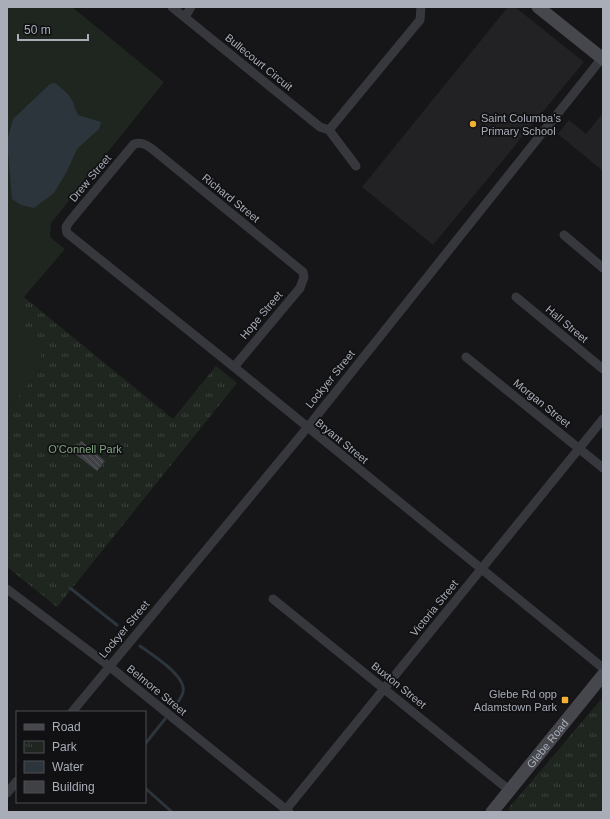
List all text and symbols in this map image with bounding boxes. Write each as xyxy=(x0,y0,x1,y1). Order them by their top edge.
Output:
scale bar xyxy=(18,16,88,42)
text: 50 m xyxy=(24,23,51,37)
street label: Bullecourt Circuit xyxy=(223,31,295,93)
place label: Saint Columba’s Primary School xyxy=(481,112,561,137)
marker: Saint Columba’s Primary School xyxy=(468,119,478,129)
street label: Drew Street xyxy=(67,152,113,204)
street label: Richard Street xyxy=(200,171,262,225)
street label: Hope Street xyxy=(238,289,284,341)
street label: Hall Street xyxy=(543,303,591,345)
street label: Lockyer Street xyxy=(303,348,357,410)
street label: Morgan Street xyxy=(511,376,573,430)
street label: Bryant Street xyxy=(313,416,371,466)
park label: O'Connell Park xyxy=(48,443,122,455)
street label: Victoria Street xyxy=(408,577,460,639)
street label: Lockyer Street xyxy=(97,598,151,660)
street label: Buxton Street xyxy=(369,659,429,711)
street label: Belmore Street xyxy=(125,662,189,718)
place label: Glebe Rd opp Adamstown Park xyxy=(474,688,557,713)
marker: Glebe Rd opp Adamstown Park xyxy=(560,695,570,705)
legend xyxy=(16,711,146,803)
street label: Glebe Road xyxy=(524,717,571,770)
text: Road xyxy=(52,720,81,734)
text: Park xyxy=(52,740,78,754)
text: Water xyxy=(52,760,84,774)
text: Building xyxy=(52,780,95,794)

